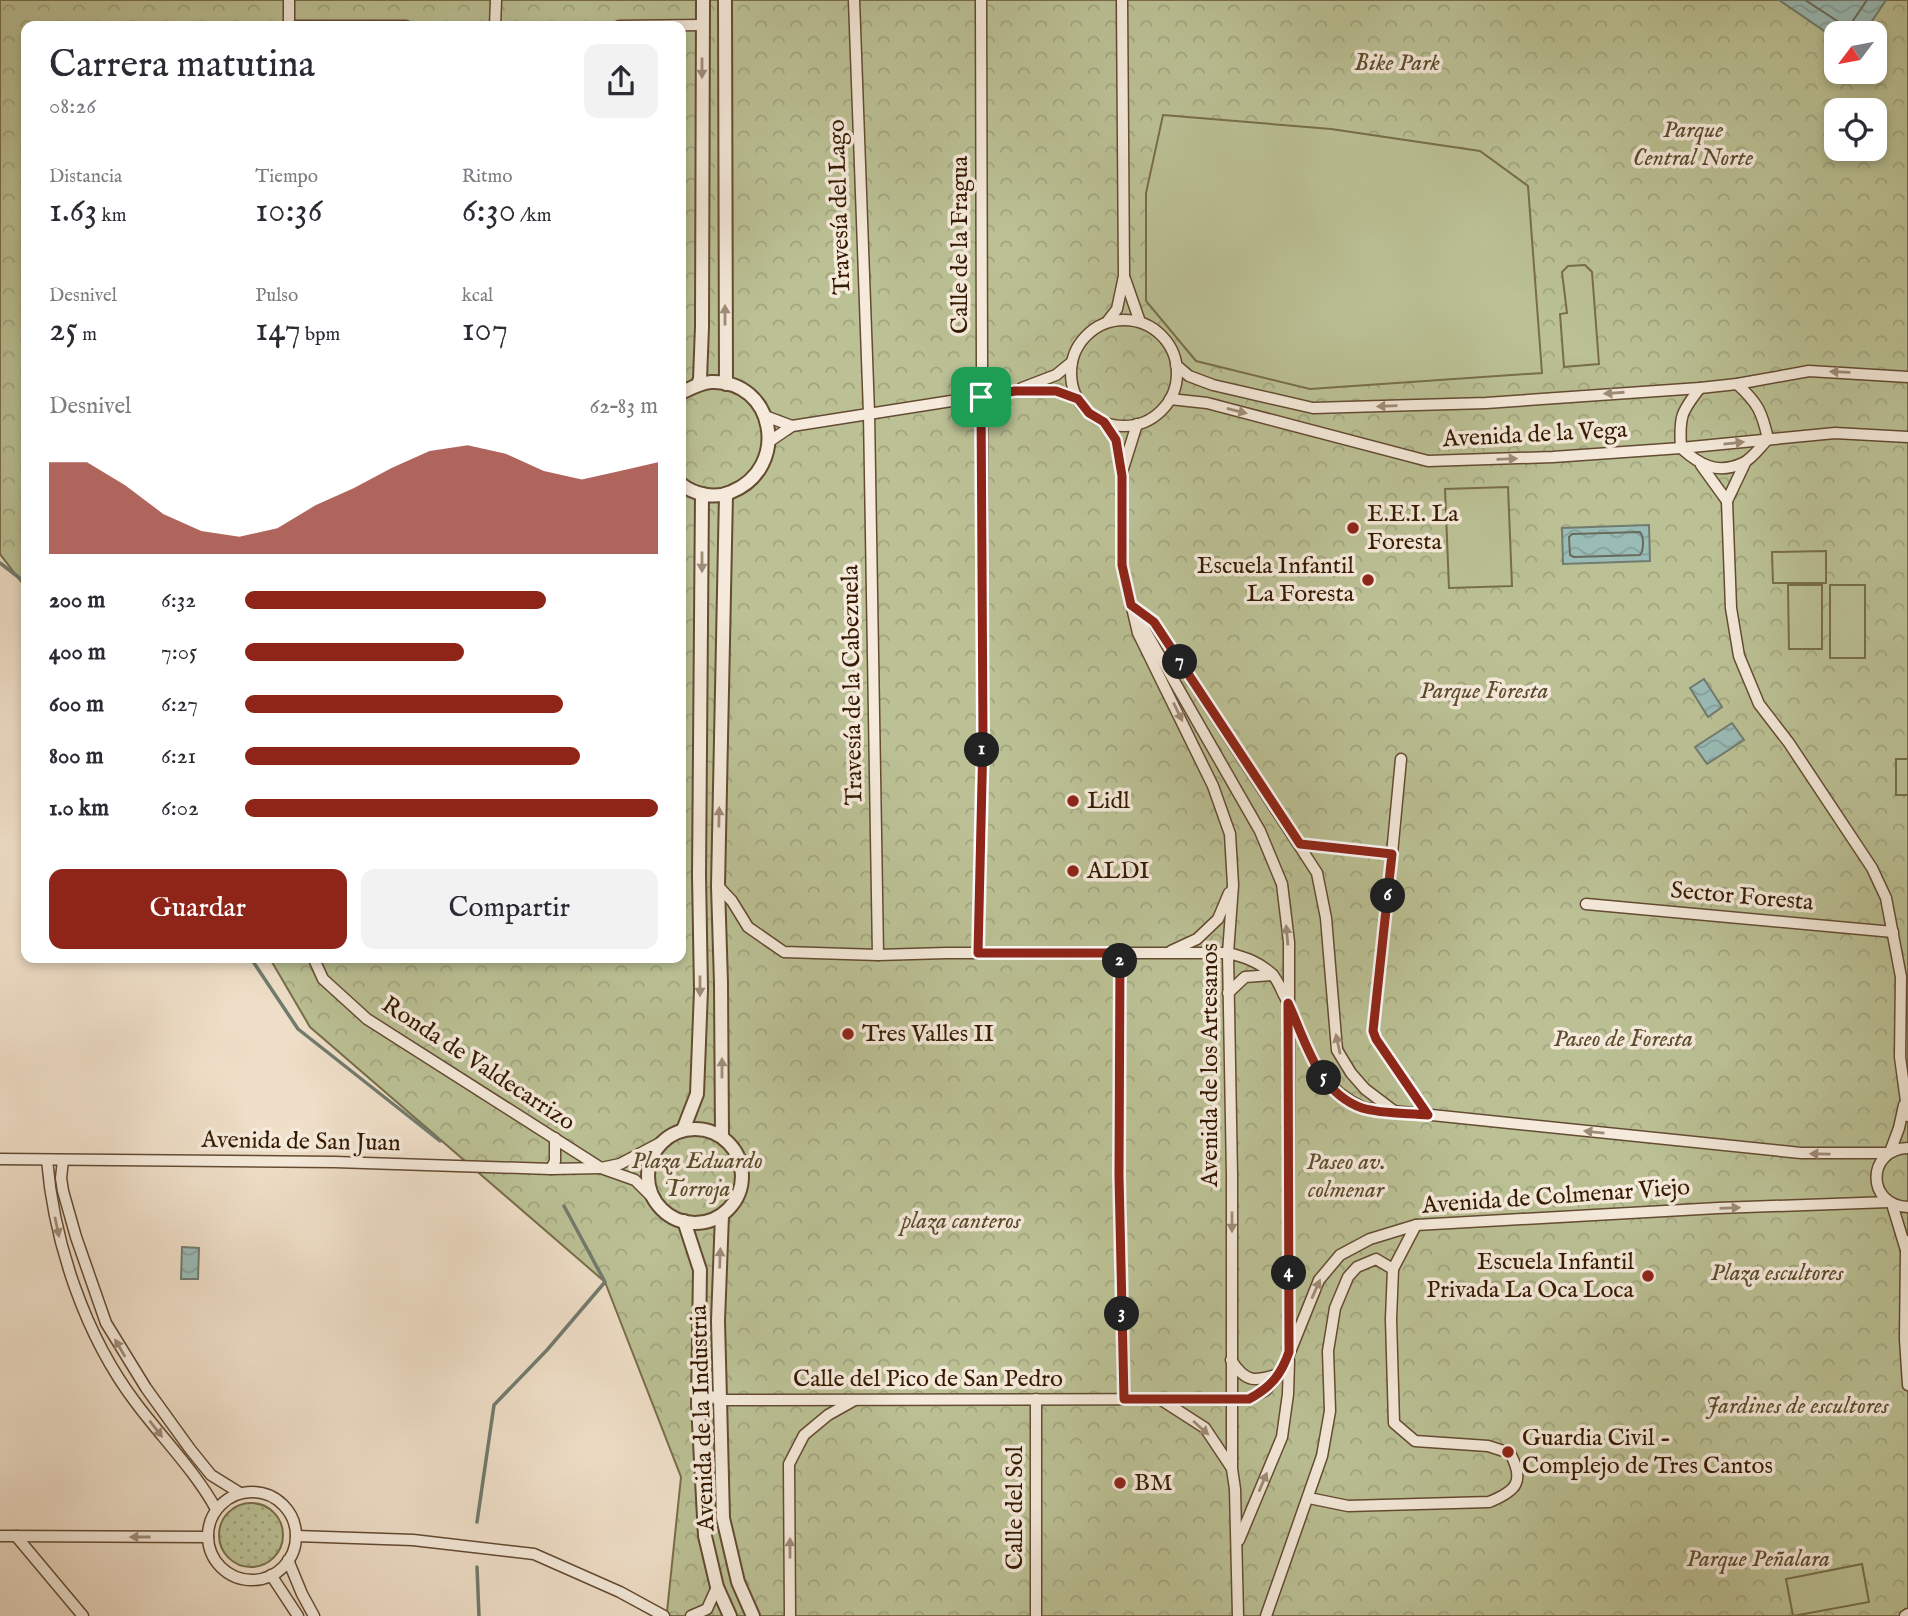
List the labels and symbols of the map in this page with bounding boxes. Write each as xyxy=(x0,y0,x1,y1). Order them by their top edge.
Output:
north arrow xyxy=(1824,21,1886,84)
park label: Bike Park xyxy=(1354,48,1440,79)
one-way arrow xyxy=(696,57,708,79)
park label: Parque Central Norte xyxy=(1633,115,1753,174)
street label: Travesía del Lago xyxy=(821,119,859,295)
street label: Calle de la Fragua xyxy=(945,155,976,334)
one-way arrow xyxy=(719,304,731,326)
pin xyxy=(951,367,1011,427)
one-way arrow xyxy=(1829,367,1851,378)
one-way arrow xyxy=(1603,388,1625,399)
one-way arrow xyxy=(1376,400,1398,412)
one-way arrow xyxy=(1226,406,1248,417)
street label: Avenida de la Vega xyxy=(1441,415,1629,455)
one-way arrow xyxy=(1723,437,1745,448)
one-way arrow xyxy=(1496,453,1518,465)
place label: E.E.I. La Foresta xyxy=(1367,499,1459,558)
marker: E.E.I. La Foresta xyxy=(1345,520,1361,536)
place label: Escuela Infantil La Foresta xyxy=(1197,551,1355,610)
one-way arrow xyxy=(696,552,708,574)
street label: Travesía de la Cabezuela xyxy=(835,564,871,806)
marker: Escuela Infantil La Foresta xyxy=(1360,572,1376,588)
pin: 7 xyxy=(1162,644,1198,680)
park label: Parque Foresta xyxy=(1420,676,1548,707)
one-way arrow xyxy=(1172,702,1184,722)
pin: 1 xyxy=(964,732,1000,768)
place label: Lidl xyxy=(1087,786,1130,817)
marker: Lidl xyxy=(1065,793,1081,809)
one-way arrow xyxy=(714,806,725,828)
place label: ALDI xyxy=(1086,856,1150,887)
marker: ALDI xyxy=(1065,863,1081,879)
street label: Sector Foresta xyxy=(1669,875,1815,919)
pin: 6 xyxy=(1370,878,1406,914)
one-way arrow xyxy=(1281,924,1292,946)
street label: Avenida de los Artesanos xyxy=(1195,943,1226,1188)
pin: 2 xyxy=(1102,944,1138,978)
one-way arrow xyxy=(694,975,706,997)
street label: Ronda de Valdecarrizo xyxy=(375,990,581,1138)
place label: Tres Valles II xyxy=(862,1019,994,1050)
park label: Paseo de Foresta xyxy=(1553,1024,1693,1055)
marker: Tres Valles II xyxy=(840,1026,856,1042)
one-way arrow xyxy=(1333,1032,1344,1054)
one-way arrow xyxy=(716,1057,728,1079)
pin: 5 xyxy=(1306,1060,1342,1096)
street label: Avenida de San Juan xyxy=(200,1125,401,1159)
one-way arrow xyxy=(1582,1126,1604,1137)
park label: Plaza Eduardo Torroja xyxy=(631,1146,763,1205)
park label: Paseo av. colmenar xyxy=(1306,1147,1386,1206)
one-way arrow xyxy=(1809,1148,1831,1160)
street label: Avenida de Colmenar Viejo xyxy=(1420,1172,1691,1222)
one-way arrow xyxy=(1719,1202,1741,1213)
park label: plaza canteros xyxy=(897,1206,1022,1237)
one-way arrow xyxy=(1226,1212,1238,1234)
one-way arrow xyxy=(52,1216,63,1238)
one-way arrow xyxy=(715,1247,726,1269)
place label: Escuela Infantil Privada La Oca Loca xyxy=(1426,1247,1635,1306)
pin: 4 xyxy=(1272,1256,1306,1290)
park label: Plaza escultores xyxy=(1711,1258,1845,1289)
marker: Escuela Infantil Privada La Oca Loca xyxy=(1640,1268,1656,1284)
one-way arrow xyxy=(1310,1279,1322,1299)
pin: 3 xyxy=(1104,1296,1140,1332)
street label: Avenida de la Industria xyxy=(684,1304,722,1533)
one-way arrow xyxy=(114,1338,126,1357)
street label: Calle del Pico de San Pedro xyxy=(793,1364,1063,1395)
park label: Jardines de escultores xyxy=(1705,1391,1890,1422)
one-way arrow xyxy=(149,1420,163,1438)
one-way arrow xyxy=(1192,1420,1210,1436)
place label: Guardia Civil - Complejo de Tres Cantos xyxy=(1522,1423,1773,1482)
marker: Guardia Civil - Complejo de Tres Cantos xyxy=(1500,1444,1516,1460)
street label: Calle del Sol xyxy=(1000,1446,1031,1570)
place label: BM xyxy=(1134,1468,1172,1499)
one-way arrow xyxy=(1257,1472,1269,1492)
marker: BM xyxy=(1112,1475,1128,1491)
one-way arrow xyxy=(128,1531,150,1543)
one-way arrow xyxy=(784,1537,796,1559)
park label: Parque Peñalara xyxy=(1686,1544,1830,1575)

